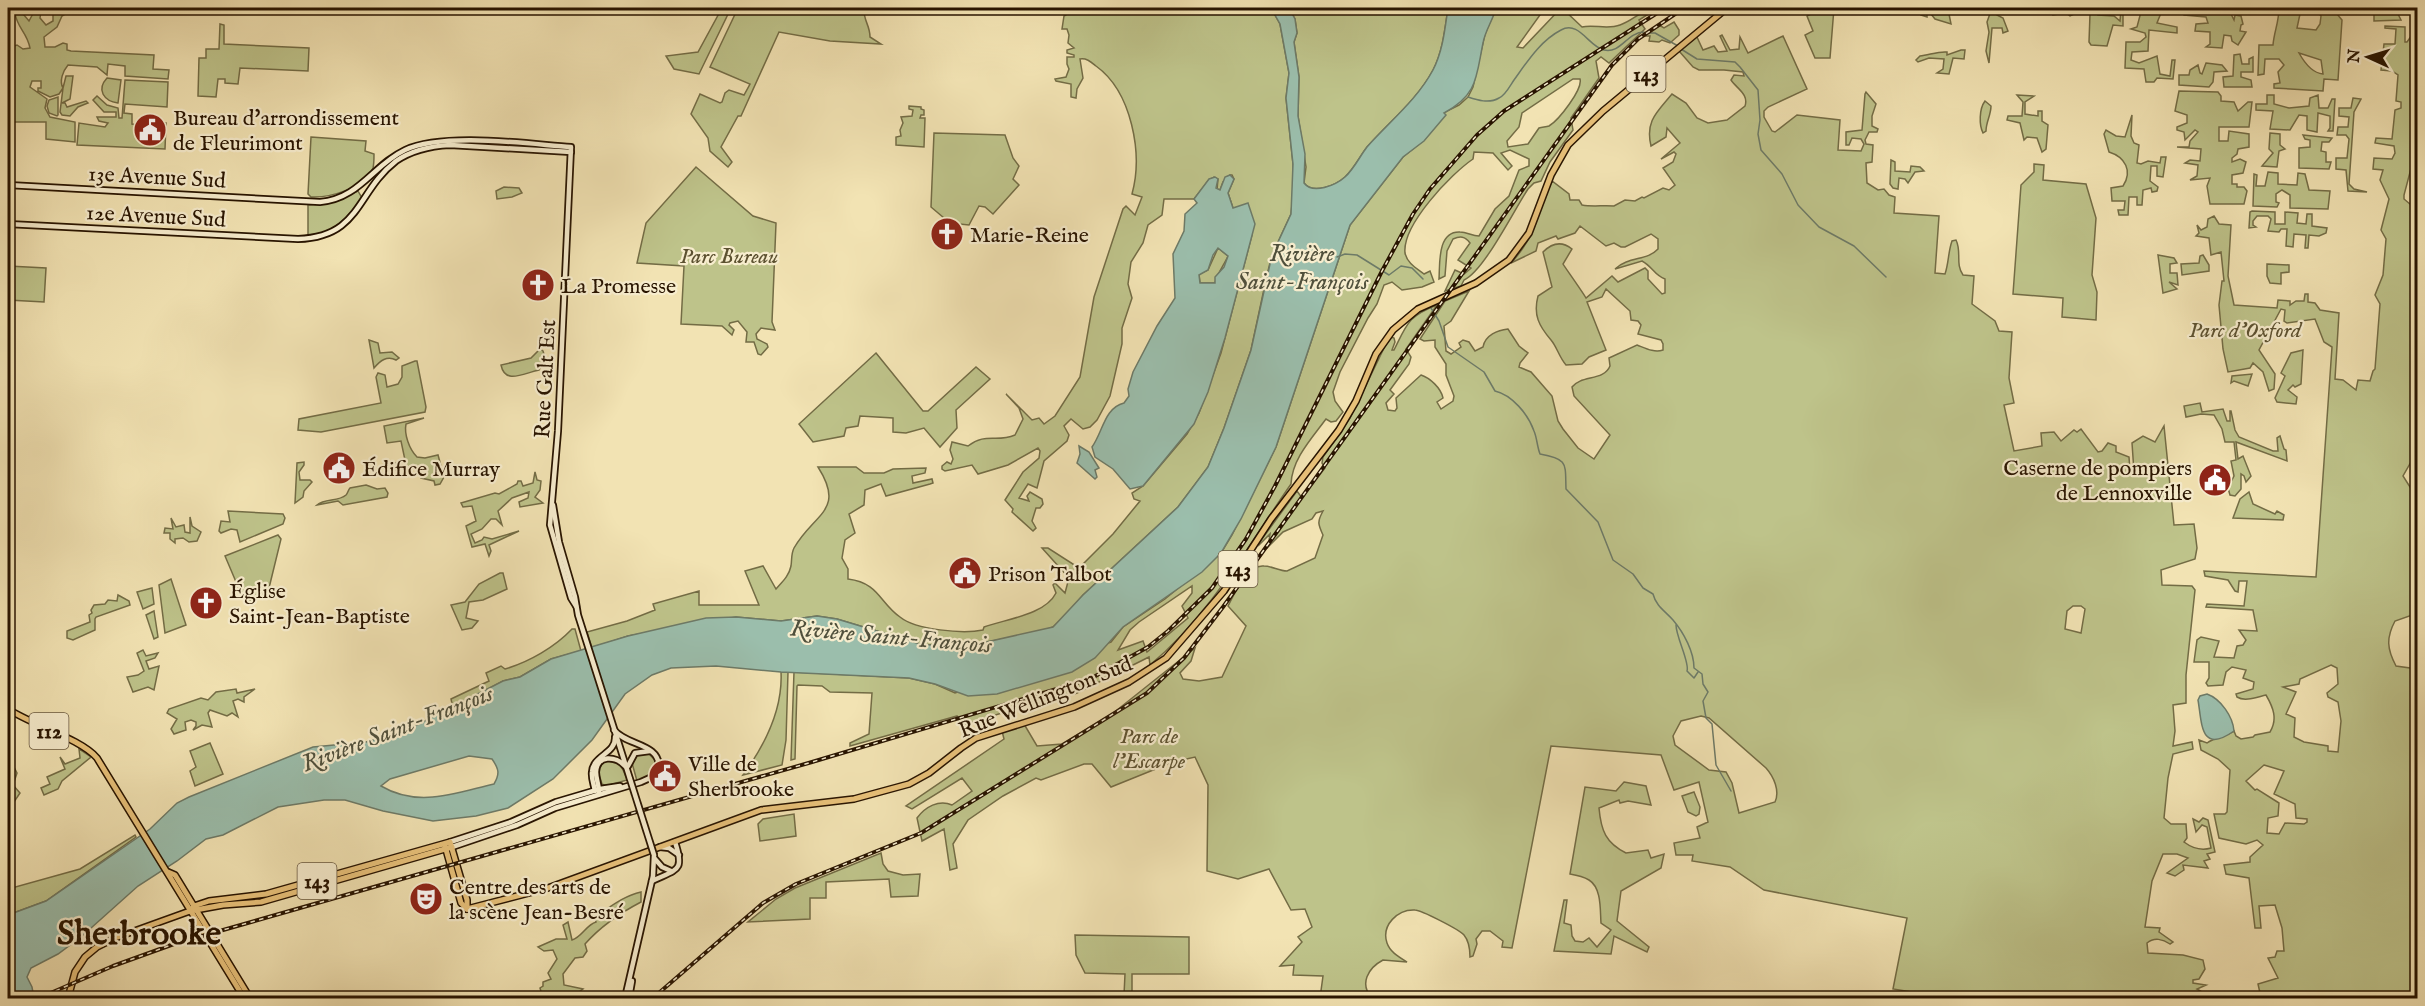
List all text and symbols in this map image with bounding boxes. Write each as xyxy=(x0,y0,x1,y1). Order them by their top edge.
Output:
north arrow xyxy=(2338,27,2398,87)
text: N xyxy=(2345,48,2366,65)
road number: 143 xyxy=(1626,56,1666,92)
place label: Bureau d'arrondissement de Fleurimont xyxy=(173,105,399,158)
public building icon: Bureau d'arrondissement de Fleurimont xyxy=(132,112,168,148)
street label: 13e Avenue Sud xyxy=(87,160,227,196)
street label: 12e Avenue Sud xyxy=(85,199,227,235)
church icon: Marie-Reine xyxy=(929,216,965,252)
place label: Marie-Reine xyxy=(970,222,1089,250)
water label: Rivière Saint-François xyxy=(1236,239,1369,298)
park label: Parc Bureau xyxy=(680,243,778,271)
church icon: La Promesse xyxy=(520,267,556,303)
place label: La Promesse xyxy=(561,273,676,301)
park label: Parc d'Oxford xyxy=(2189,317,2303,345)
street label: Rue Galt Est xyxy=(529,319,563,439)
public building icon: Édifice Murray xyxy=(321,450,357,486)
place label: Caserne de pompiers de Lennoxville xyxy=(2003,455,2192,508)
place label: Édifice Murray xyxy=(362,456,500,484)
public building icon: Caserne de pompiers de Lennoxville xyxy=(2197,462,2233,498)
road number: 143 xyxy=(1218,551,1258,587)
public building icon: Prison Talbot xyxy=(947,555,983,591)
place label: Prison Talbot xyxy=(988,561,1112,589)
place label: Église Saint-Jean-Baptiste xyxy=(229,578,410,631)
church icon: Église Saint-Jean-Baptiste xyxy=(188,585,224,621)
water label: Rivière Saint-François xyxy=(789,613,994,662)
street label: Rue Wellington Sud xyxy=(955,650,1137,745)
water label: Rivière Saint-François xyxy=(297,678,499,780)
road number: 112 xyxy=(29,713,68,749)
park label: Parc de l'Escarpe xyxy=(1113,723,1186,776)
place label: Ville de Sherbrooke xyxy=(687,751,794,804)
public building icon: Ville de Sherbrooke xyxy=(647,758,683,794)
road number: 143 xyxy=(298,863,336,899)
place label: Centre des arts de la scène Jean-Besré xyxy=(449,874,624,927)
theatre icon: Centre des arts de la scène Jean-Besré xyxy=(408,881,444,917)
district label: Sherbrooke xyxy=(57,913,221,956)

